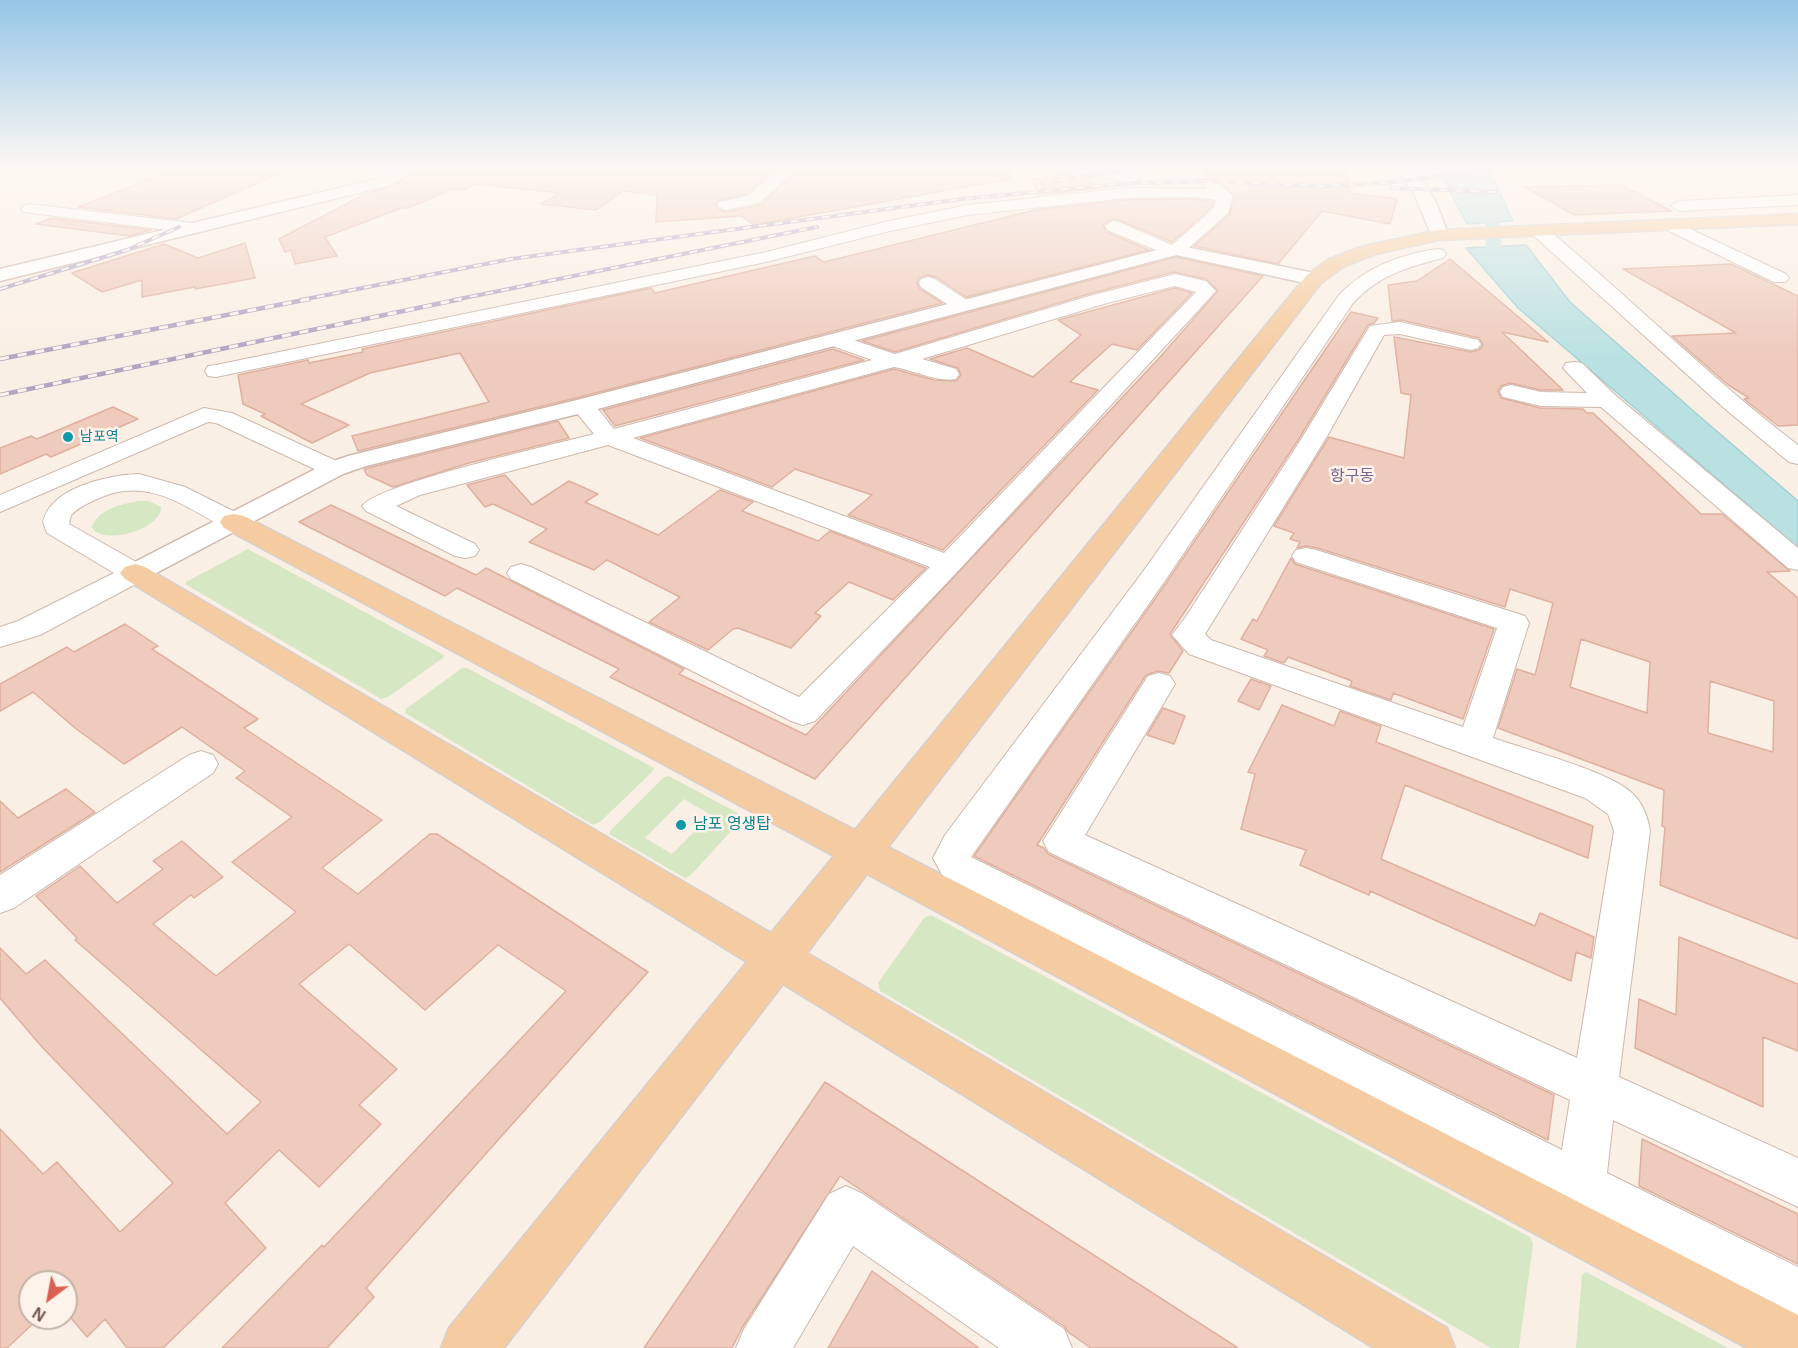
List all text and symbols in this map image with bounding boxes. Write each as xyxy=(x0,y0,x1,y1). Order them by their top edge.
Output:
place label: 남포역 xyxy=(80,429,119,445)
marker: 남포역 xyxy=(61,430,75,444)
district label: 항구동 xyxy=(1330,467,1374,487)
place label: 남포 영생탑 xyxy=(693,815,771,835)
marker: 남포 영생탑 xyxy=(674,818,688,832)
north arrow xyxy=(18,1270,78,1330)
text: N xyxy=(30,1304,49,1324)

